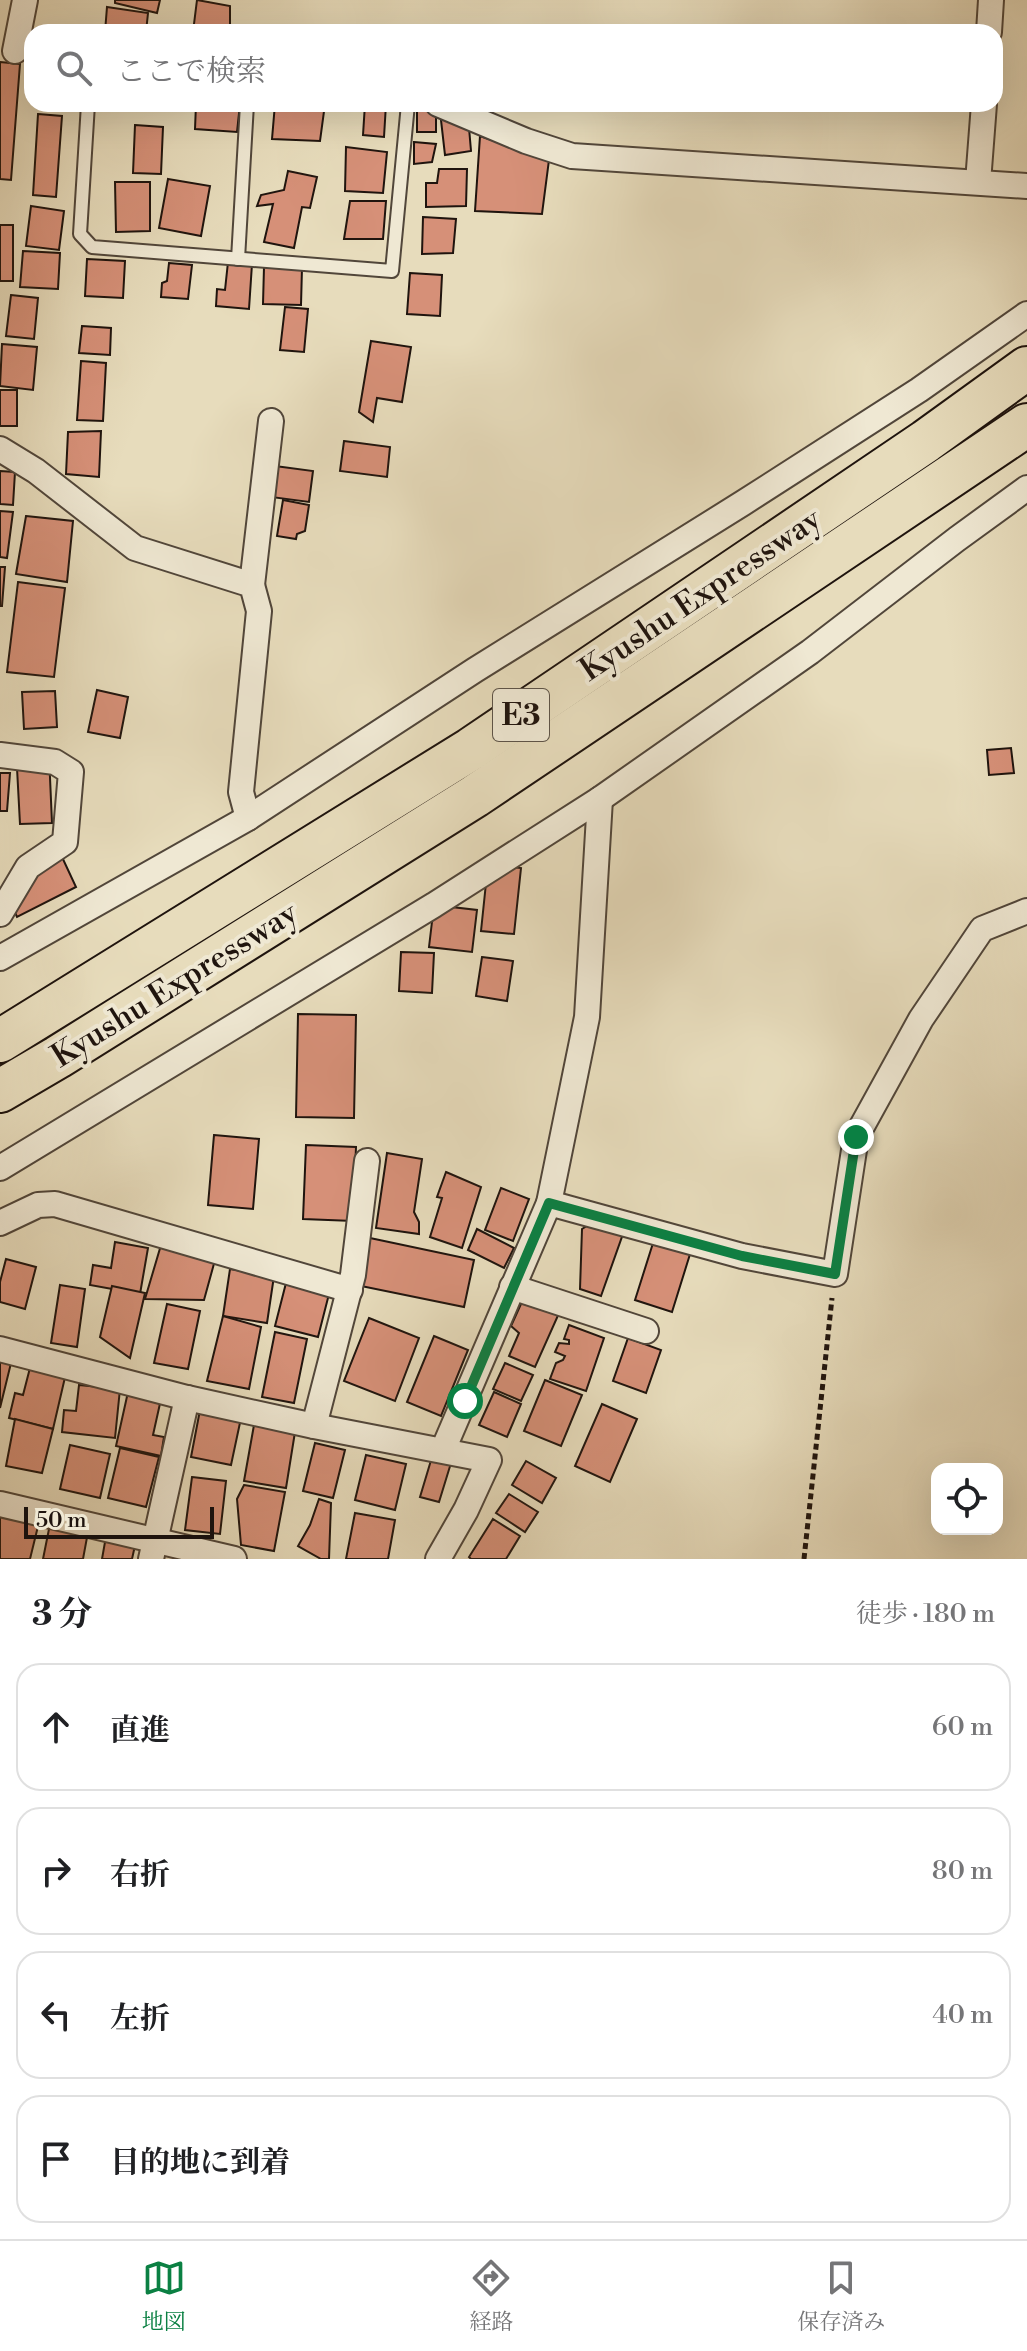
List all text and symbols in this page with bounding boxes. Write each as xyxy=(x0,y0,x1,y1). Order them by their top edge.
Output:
search box xyxy=(24,24,1003,112)
icon: search xyxy=(52,46,96,90)
text: ここで検索 xyxy=(116,53,266,91)
street label: Kyushu Expressway xyxy=(572,499,829,690)
road number: E3 xyxy=(493,689,549,741)
street label: Kyushu Expressway xyxy=(44,893,305,1077)
route end xyxy=(838,1119,874,1155)
route start xyxy=(447,1383,483,1419)
map controls xyxy=(931,1463,1003,1535)
button: locate xyxy=(931,1463,1003,1535)
scale bar xyxy=(24,1503,214,1539)
text: 50 m xyxy=(36,1507,87,1534)
text: 3 分 xyxy=(32,1594,92,1636)
text: 徒歩 · 180 m xyxy=(856,1598,995,1630)
icon: ahead xyxy=(34,1705,78,1749)
text: 60 m xyxy=(932,1711,993,1743)
text: 直進 xyxy=(110,1712,170,1750)
icon: right xyxy=(34,1849,78,1893)
text: 80 m xyxy=(932,1855,993,1887)
text: 右折 xyxy=(110,1856,170,1894)
icon: left xyxy=(34,1993,78,2037)
text: 40 m xyxy=(932,1999,993,2031)
text: 左折 xyxy=(110,2000,170,2038)
icon: arrive xyxy=(34,2137,78,2181)
text: 目的地に到着 xyxy=(110,2144,290,2182)
tab: 地図 xyxy=(142,2256,186,2336)
tab: 経路 xyxy=(469,2256,513,2336)
tab: 保存済み xyxy=(797,2256,885,2336)

